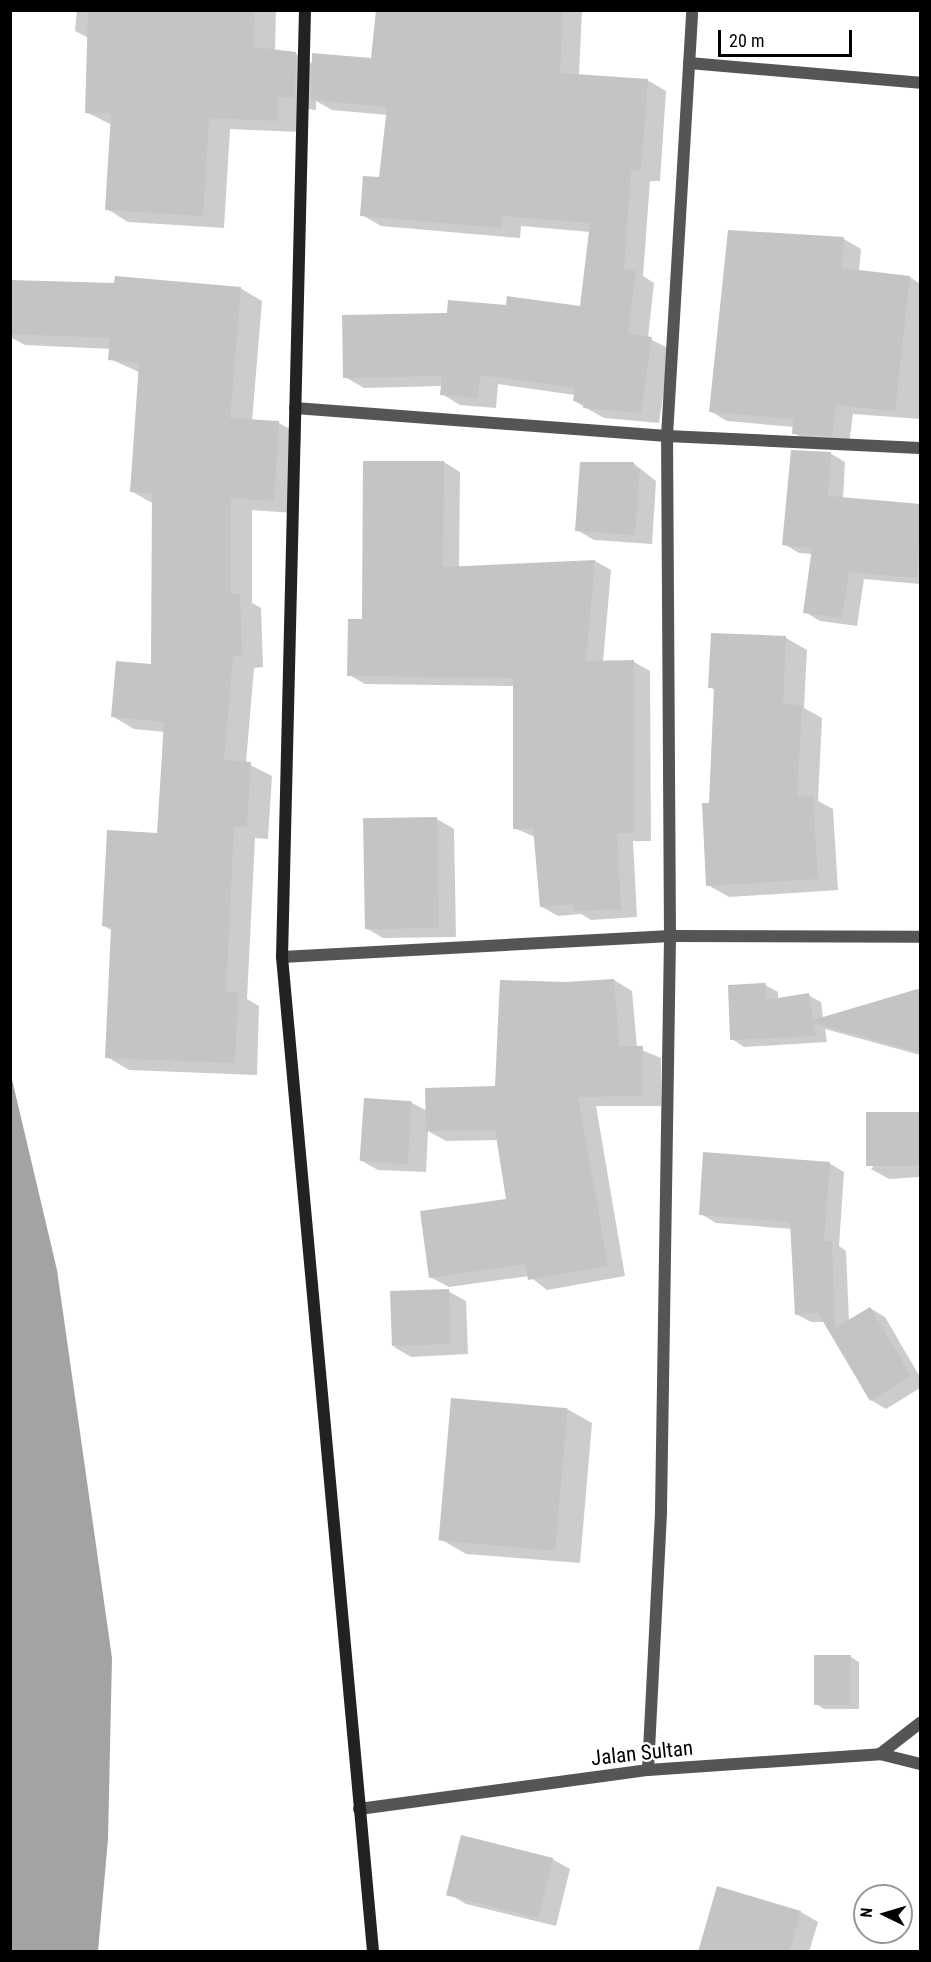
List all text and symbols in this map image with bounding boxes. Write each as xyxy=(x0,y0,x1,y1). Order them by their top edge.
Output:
scale bar xyxy=(721,18,854,56)
text: 20 m xyxy=(729,30,764,51)
street label: Jalan Sultan xyxy=(590,1735,694,1771)
north arrow xyxy=(853,1884,913,1944)
text: N xyxy=(857,1907,876,1918)

